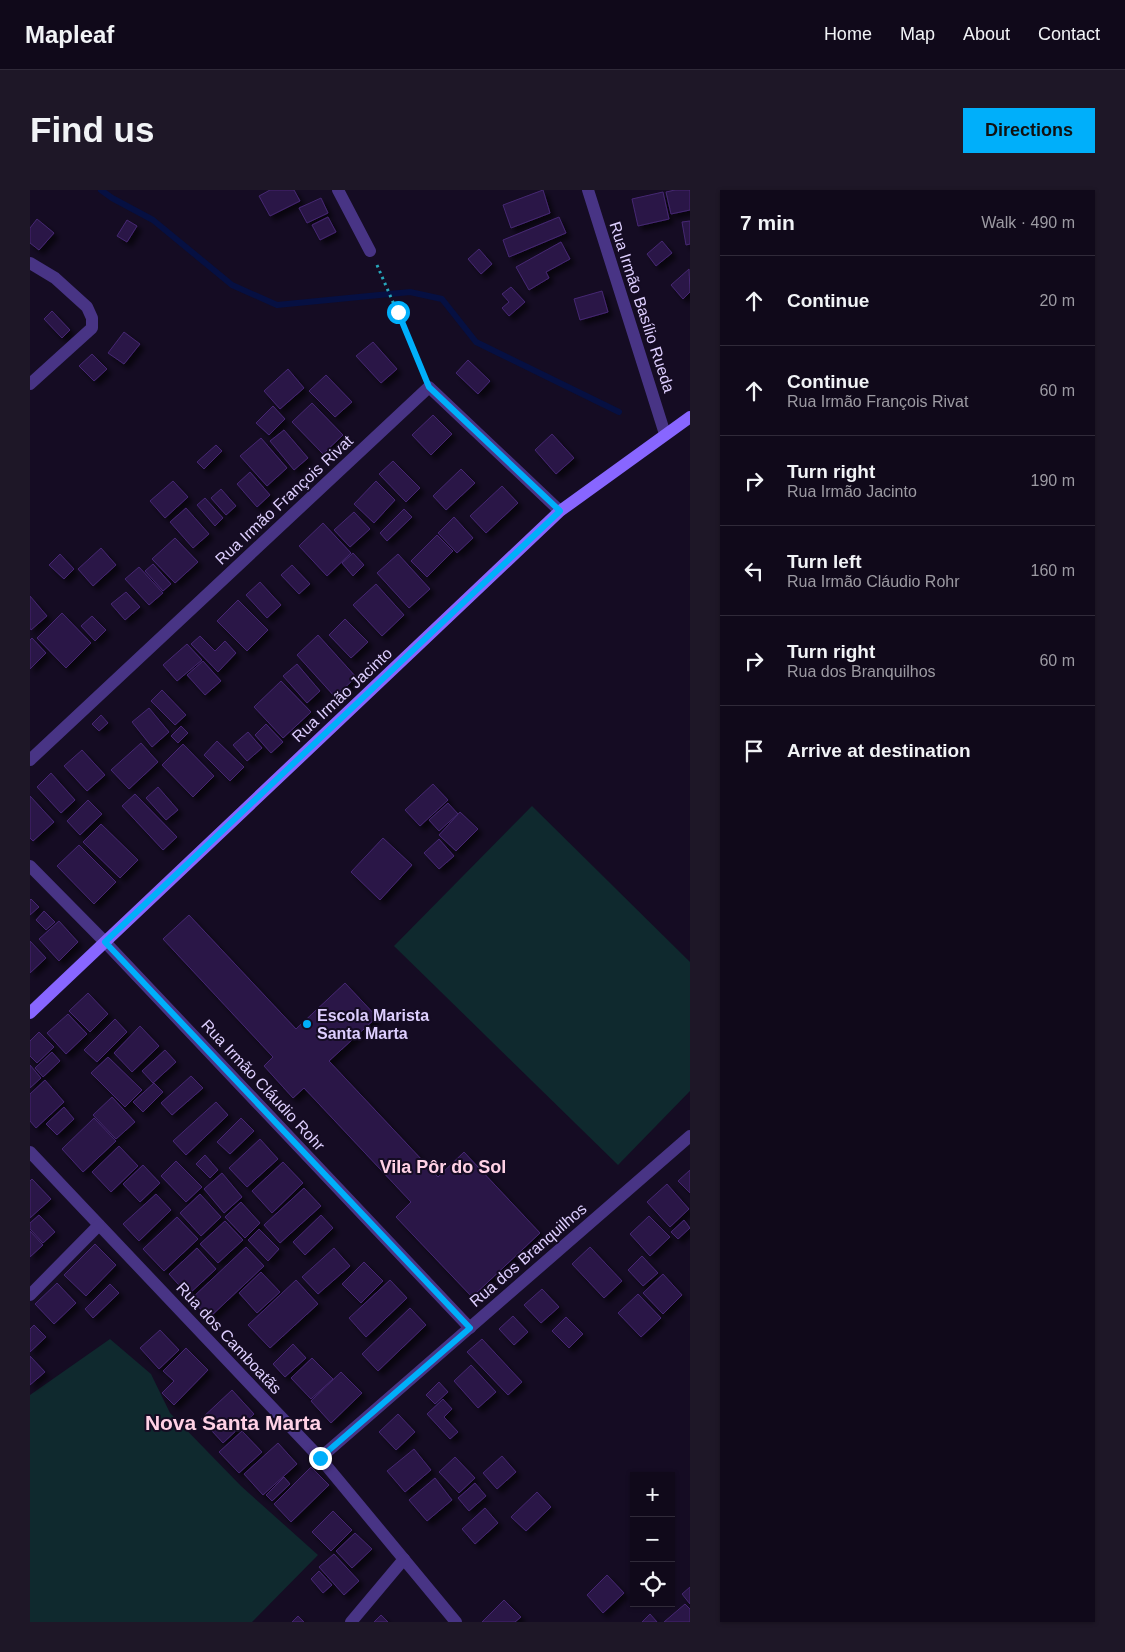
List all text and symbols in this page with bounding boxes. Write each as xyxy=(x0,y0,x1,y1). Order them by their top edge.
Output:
text: Mapleaf xyxy=(25,21,114,48)
text: Home xyxy=(824,24,872,44)
text: Map xyxy=(900,24,935,44)
text: About xyxy=(963,24,1010,44)
text: Contact xyxy=(1038,24,1100,44)
button: Directions xyxy=(963,108,1095,153)
text: Find us xyxy=(30,110,154,149)
text: 7 min xyxy=(740,211,795,234)
text: Walk · 490 m xyxy=(981,214,1075,231)
street label: Rua Irmão Basílio Rueda xyxy=(606,219,678,395)
icon: ahead xyxy=(740,287,768,315)
text: Continue xyxy=(787,290,869,311)
text: 20 m xyxy=(1039,292,1075,309)
route start xyxy=(387,301,410,324)
text: Continue xyxy=(787,371,869,392)
icon: ahead xyxy=(740,377,768,405)
text: 60 m xyxy=(1039,382,1075,399)
text: Rua Irmão François Rivat xyxy=(787,393,968,410)
street label: Rua Irmão François Rivat xyxy=(212,432,357,568)
text: Turn right xyxy=(787,461,875,482)
icon: right xyxy=(740,467,768,495)
text: 190 m xyxy=(1031,472,1075,489)
text: Rua Irmão Jacinto xyxy=(787,483,917,500)
text: Turn left xyxy=(787,551,862,572)
icon: left xyxy=(740,557,768,585)
text: 160 m xyxy=(1031,562,1075,579)
text: Rua Irmão Cláudio Rohr xyxy=(787,573,960,590)
text: Turn right xyxy=(787,641,875,662)
street label: Rua Irmão Jacinto xyxy=(289,644,395,745)
icon: right xyxy=(740,647,768,675)
text: 60 m xyxy=(1039,652,1075,669)
text: Rua dos Branquilhos xyxy=(787,663,936,680)
icon: arrive xyxy=(740,737,768,765)
text: Arrive at destination xyxy=(787,740,971,761)
place label: Escola Marista Santa Marta xyxy=(317,1007,429,1042)
street label: Rua Irmão Cláudio Rohr xyxy=(198,1016,329,1154)
marker: Escola Marista Santa Marta xyxy=(301,1018,313,1030)
district label: Vila Pôr do Sol xyxy=(380,1157,506,1177)
street label: Rua dos Branquilhos xyxy=(466,1200,590,1310)
street label: Rua dos Camboatãs xyxy=(173,1279,285,1397)
district label: Nova Santa Marta xyxy=(145,1411,321,1434)
route end xyxy=(309,1447,332,1470)
map controls xyxy=(630,1472,675,1607)
button: + xyxy=(630,1472,675,1517)
button: − xyxy=(630,1517,675,1562)
button: locate xyxy=(630,1562,675,1607)

